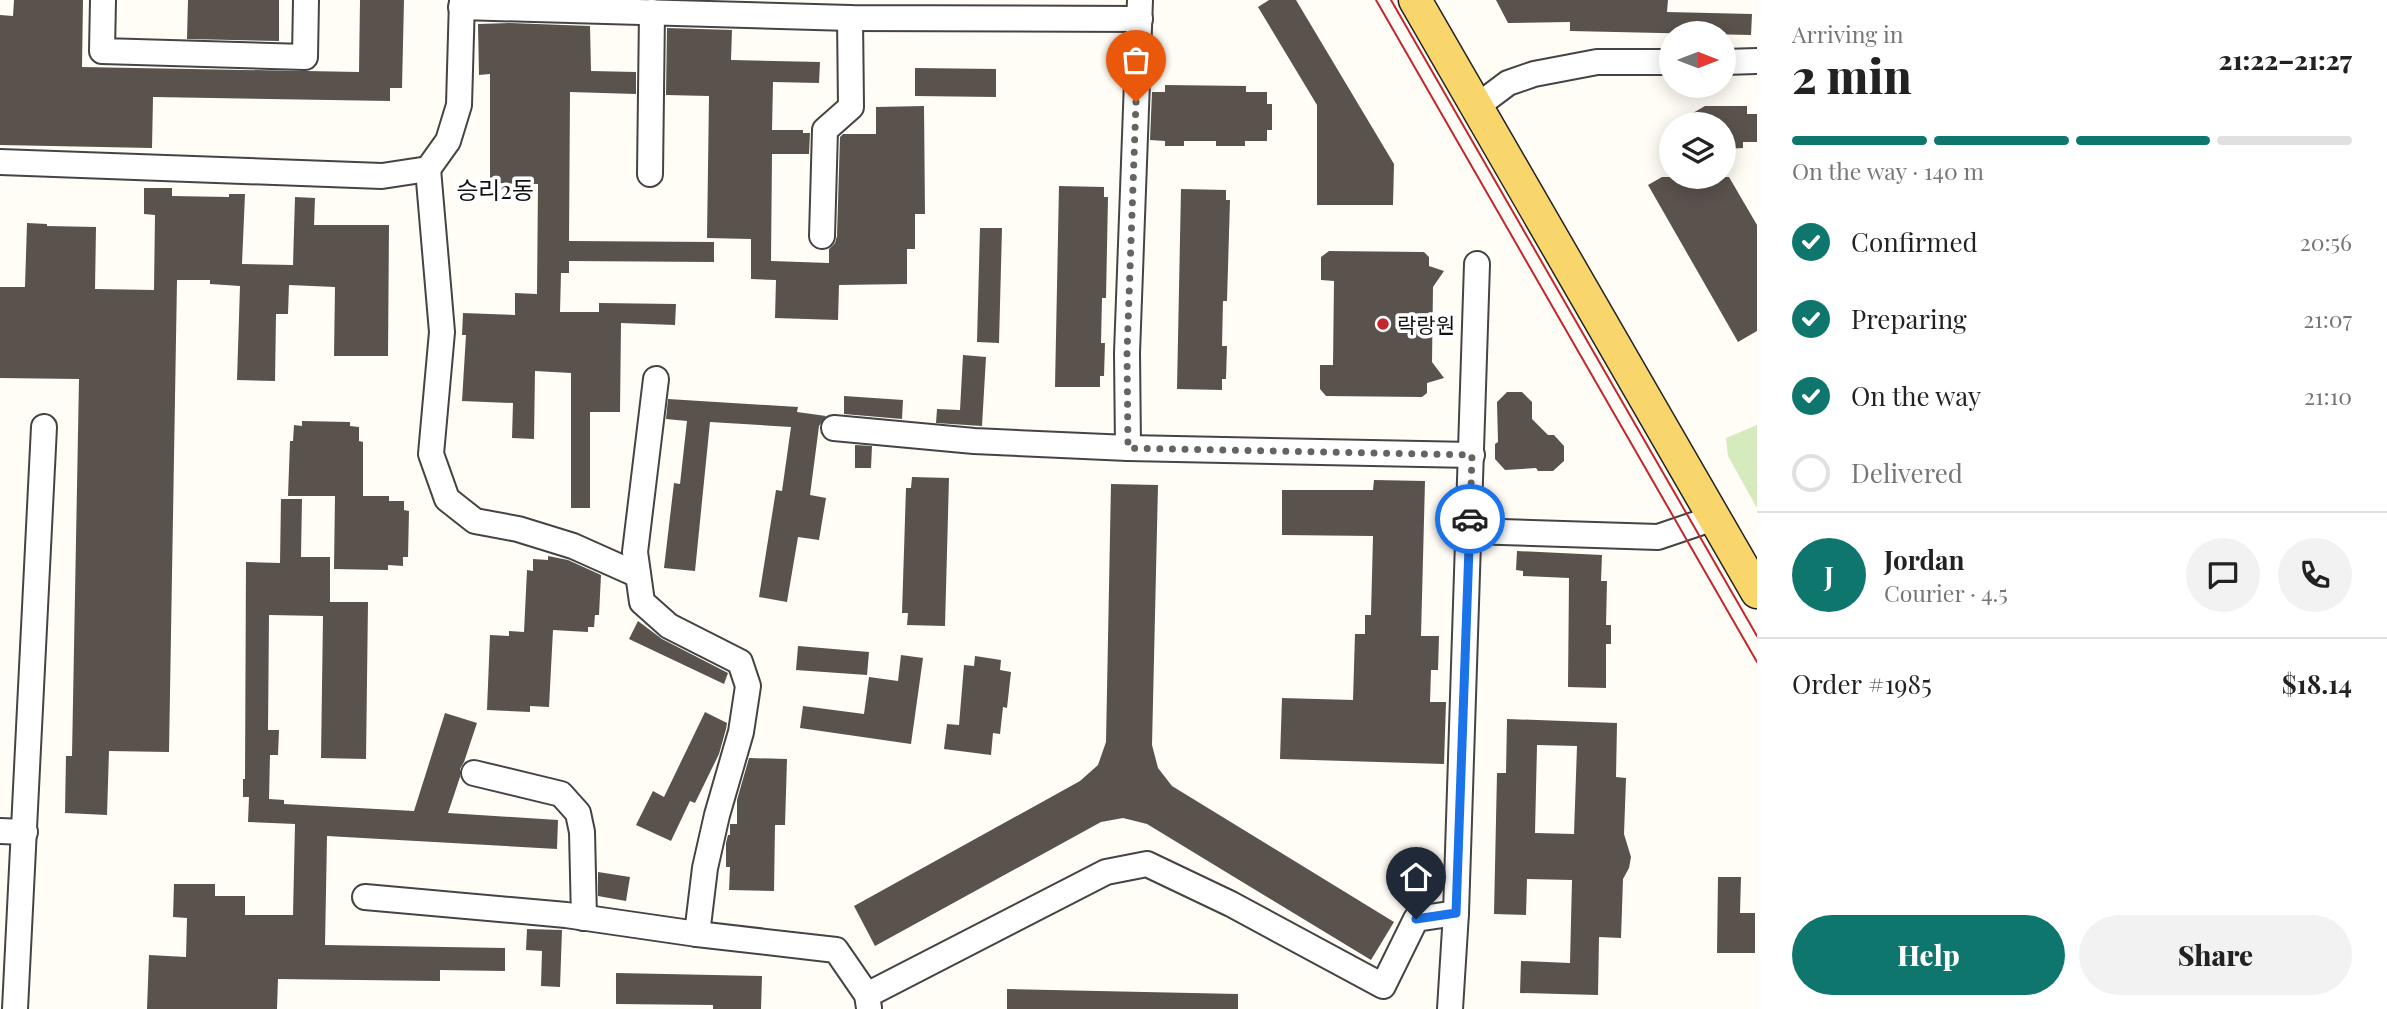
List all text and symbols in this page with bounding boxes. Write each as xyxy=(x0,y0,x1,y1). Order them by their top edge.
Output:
text: Arriving in xyxy=(1792,18,1904,49)
north arrow xyxy=(1659,21,1736,98)
map controls xyxy=(1659,21,1736,189)
pin xyxy=(1106,30,1166,102)
icon: bag xyxy=(1117,41,1155,79)
text: 21:22–21:27 xyxy=(2219,42,2352,77)
text: 2 min xyxy=(1792,44,1912,106)
button: layers xyxy=(1659,112,1736,189)
text: On the way · 140 m xyxy=(1792,155,1984,186)
district label: 승리2동 xyxy=(456,173,534,205)
icon: check xyxy=(1792,223,1830,261)
text: Confirmed xyxy=(1851,224,1978,259)
text: 20:56 xyxy=(2300,226,2352,257)
icon: check xyxy=(1792,300,1830,338)
text: Preparing xyxy=(1851,301,1967,336)
text: 21:07 xyxy=(2303,303,2352,334)
place label: 락랑원 xyxy=(1397,310,1455,338)
marker: 락랑원 xyxy=(1375,316,1391,332)
icon: check xyxy=(1792,377,1830,415)
text: On the way xyxy=(1851,378,1981,413)
text: 21:10 xyxy=(2304,380,2352,411)
text: Delivered xyxy=(1851,455,1963,490)
courier xyxy=(1435,484,1505,554)
icon: car xyxy=(1451,500,1489,538)
button: chat xyxy=(2186,538,2260,612)
button: phone xyxy=(2278,538,2352,612)
text: Jordan xyxy=(1884,542,1964,577)
text: J xyxy=(1824,558,1834,593)
text: Courier · 4.5 xyxy=(1884,577,2008,608)
text: Order #1985 xyxy=(1792,666,1932,701)
text: $18.14 xyxy=(2282,666,2352,701)
pin xyxy=(1386,847,1446,919)
icon: home xyxy=(1397,858,1435,896)
button: Help xyxy=(1792,915,2065,995)
button: Share xyxy=(2079,915,2352,995)

